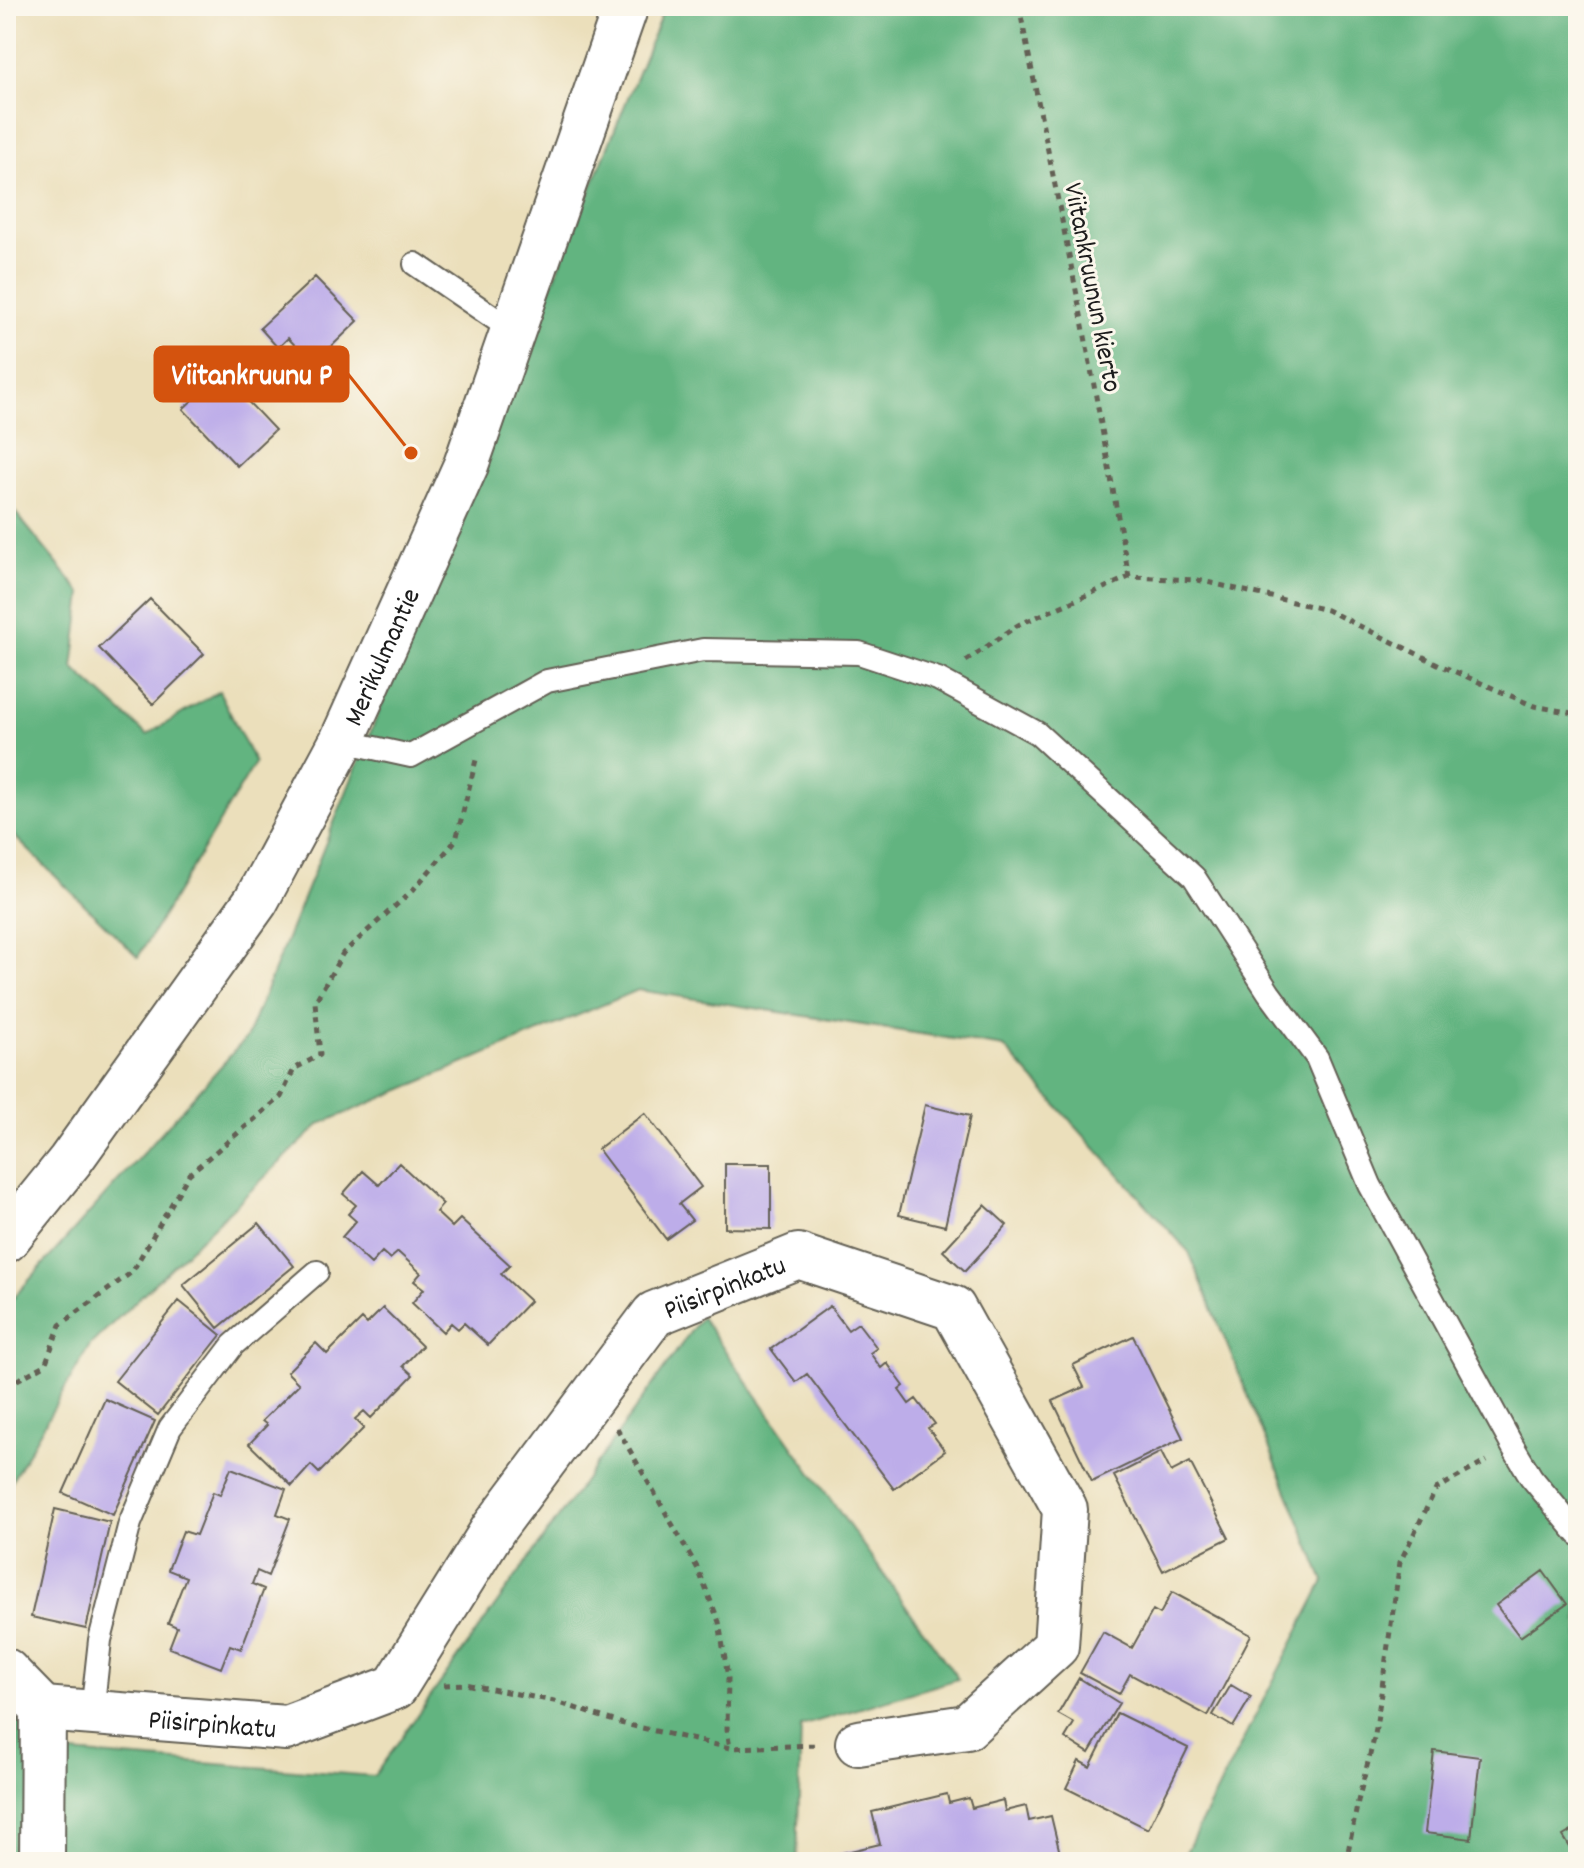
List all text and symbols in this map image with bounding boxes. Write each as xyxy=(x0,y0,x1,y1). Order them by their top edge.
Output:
street label: Viitankruunun kierto xyxy=(1050,180,1130,396)
callout: Viitankruunu P xyxy=(155,347,348,401)
text: Viitankruunu P xyxy=(172,357,333,400)
street label: Merikulmantie xyxy=(336,583,433,734)
street label: Piisirpinkatu xyxy=(659,1248,793,1333)
street label: Piisirpinkatu xyxy=(147,1702,278,1752)

